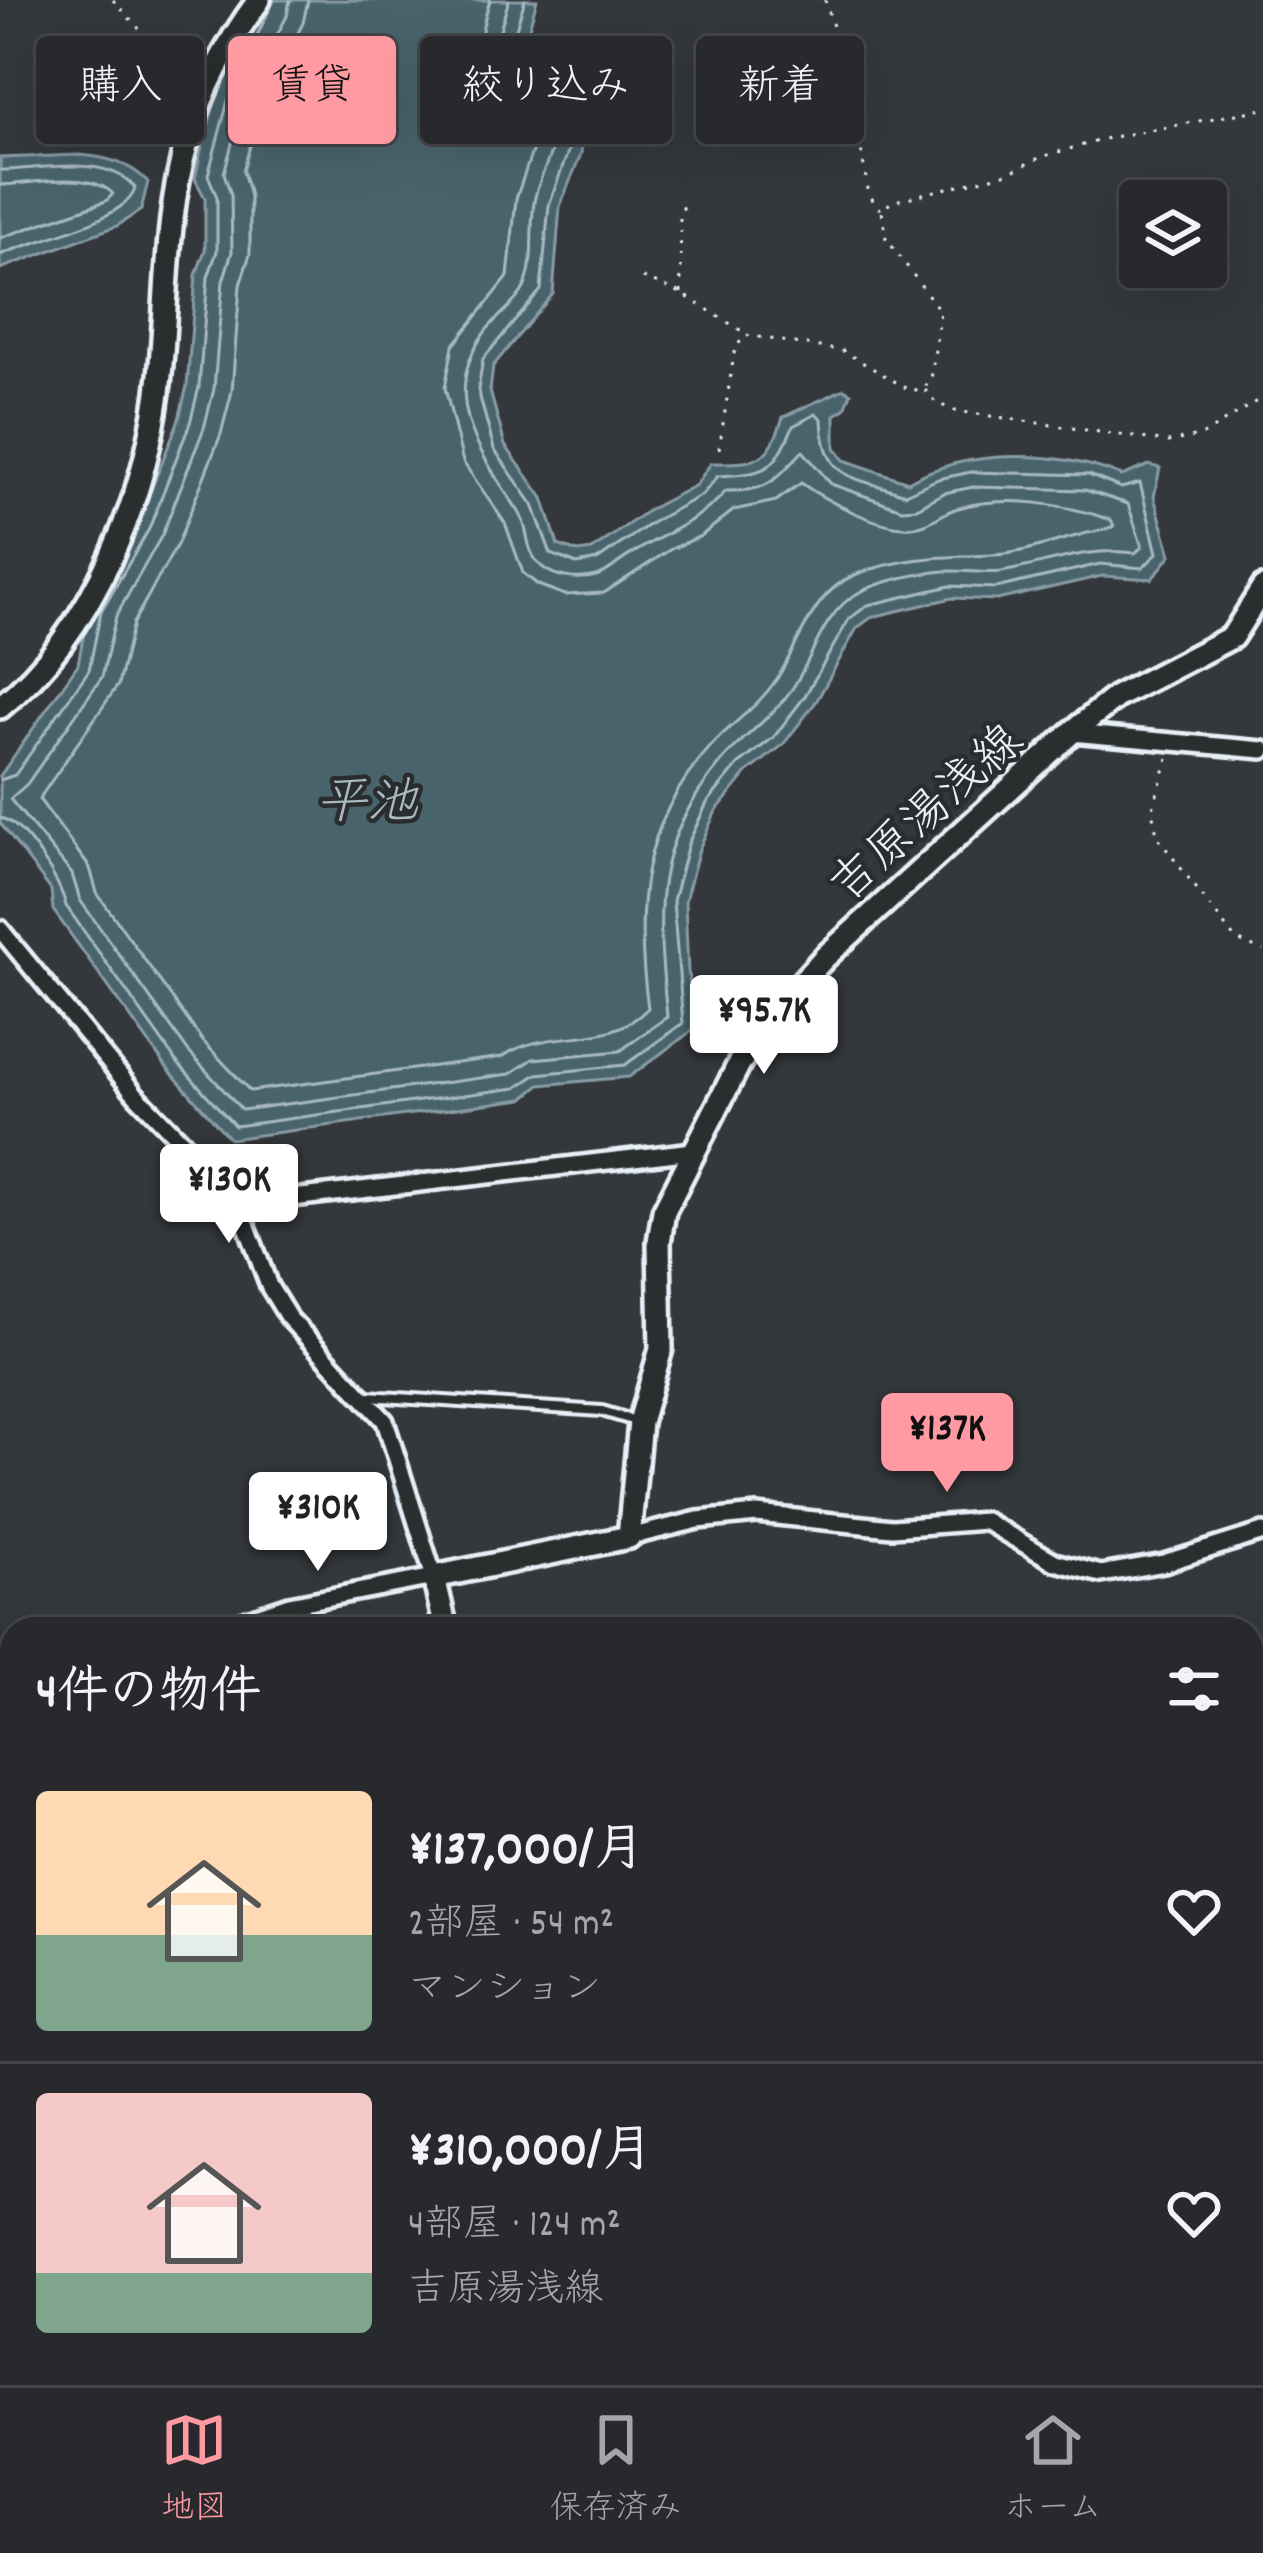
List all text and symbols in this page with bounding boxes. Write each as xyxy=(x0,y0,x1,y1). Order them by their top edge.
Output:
chip: 購入 xyxy=(36,36,204,144)
chip: 賃貸 xyxy=(228,36,396,144)
chip: 絞り込み xyxy=(420,36,672,144)
chip: 新着 xyxy=(696,36,864,144)
map controls xyxy=(1119,180,1227,288)
button: layers xyxy=(1119,180,1227,288)
street label: 吉原湯浅線 xyxy=(817,711,1041,923)
water label: 平池 xyxy=(316,771,419,843)
pin: ¥95.7K xyxy=(666,975,862,1077)
text: ¥95.7K xyxy=(717,986,811,1041)
pin: ¥130K xyxy=(145,1144,313,1246)
text: ¥130K xyxy=(187,1155,271,1210)
pin: ¥137K xyxy=(863,1393,1031,1495)
text: ¥137K xyxy=(908,1404,986,1459)
pin: ¥310K xyxy=(234,1472,402,1574)
text: ¥310K xyxy=(276,1483,360,1538)
icon: filters xyxy=(1161,1656,1227,1722)
text: 4件の物件 xyxy=(36,1660,261,1732)
text: ¥137,000/月 xyxy=(408,1817,645,1889)
icon: home xyxy=(132,1839,276,1983)
icon: heart xyxy=(1161,1878,1227,1944)
text: 2部屋 · 54 m² xyxy=(408,1899,614,1954)
text: マンション xyxy=(408,1964,601,2019)
text: ¥310,000/月 xyxy=(408,2118,653,2190)
icon: home xyxy=(132,2141,276,2285)
icon: heart xyxy=(1161,2180,1227,2246)
text: 4部屋 · 124 m² xyxy=(408,2200,621,2255)
text: 吉原湯浅線 xyxy=(408,2265,603,2320)
tab: 地図 xyxy=(161,2407,227,2534)
tab: 保存済み xyxy=(550,2407,682,2534)
tab: ホーム xyxy=(1004,2407,1102,2534)

